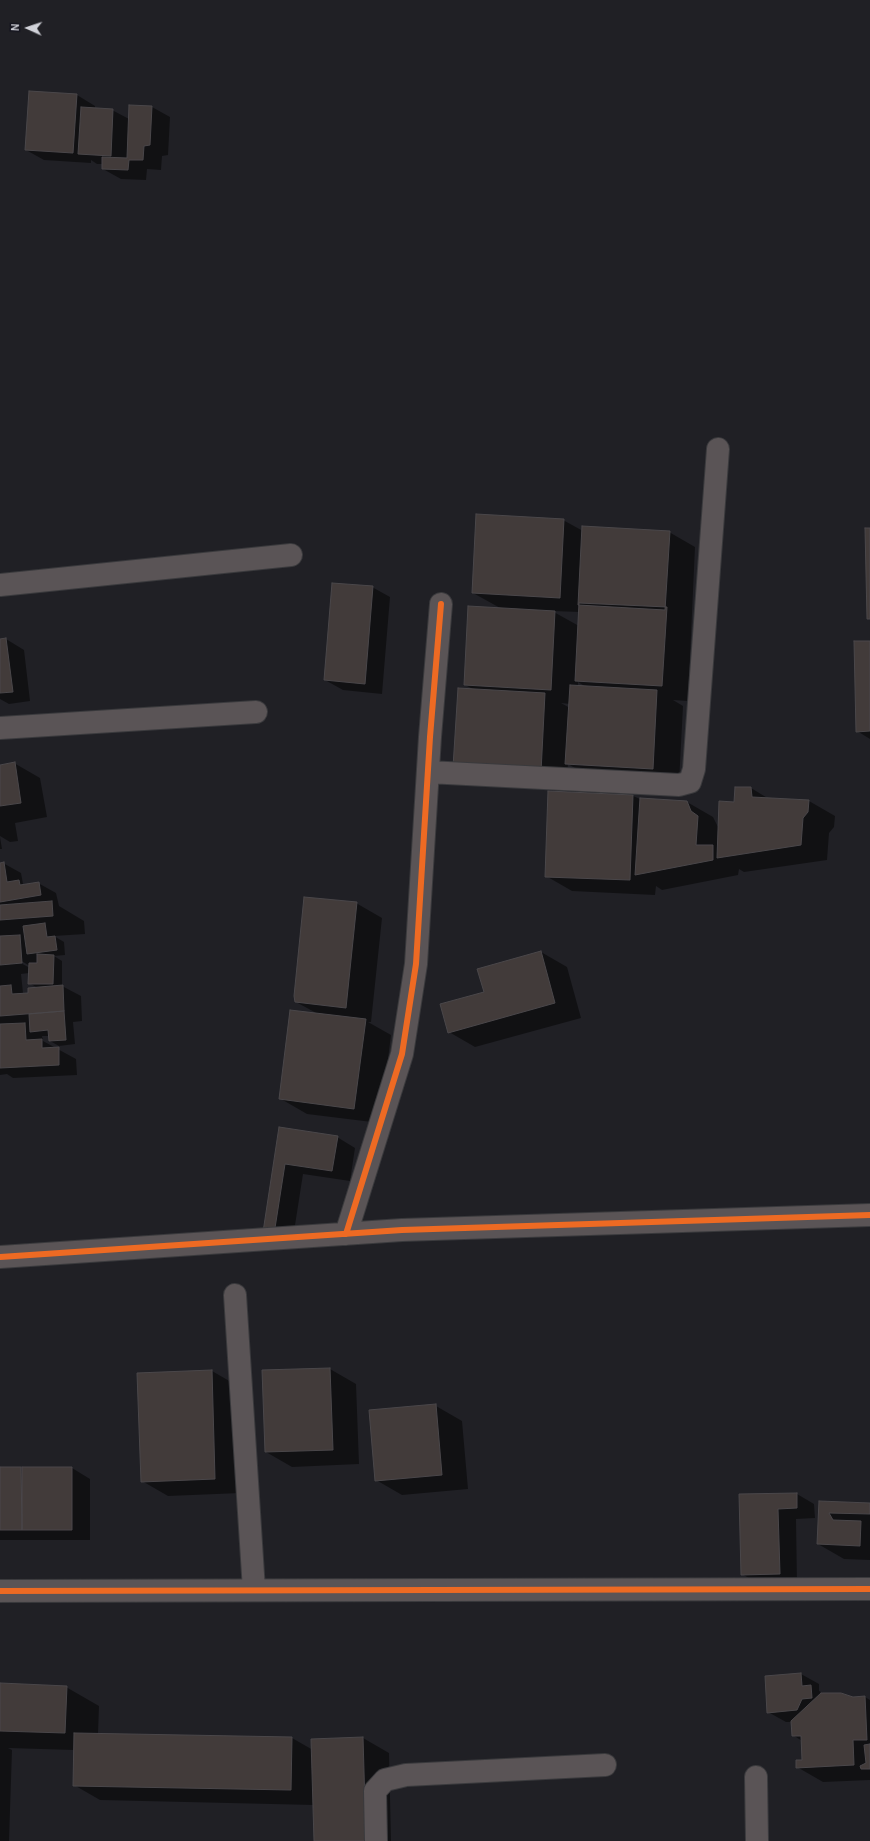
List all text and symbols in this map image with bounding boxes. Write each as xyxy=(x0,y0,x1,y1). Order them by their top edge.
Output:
north arrow xyxy=(8,8,48,48)
text: N xyxy=(9,23,22,32)

